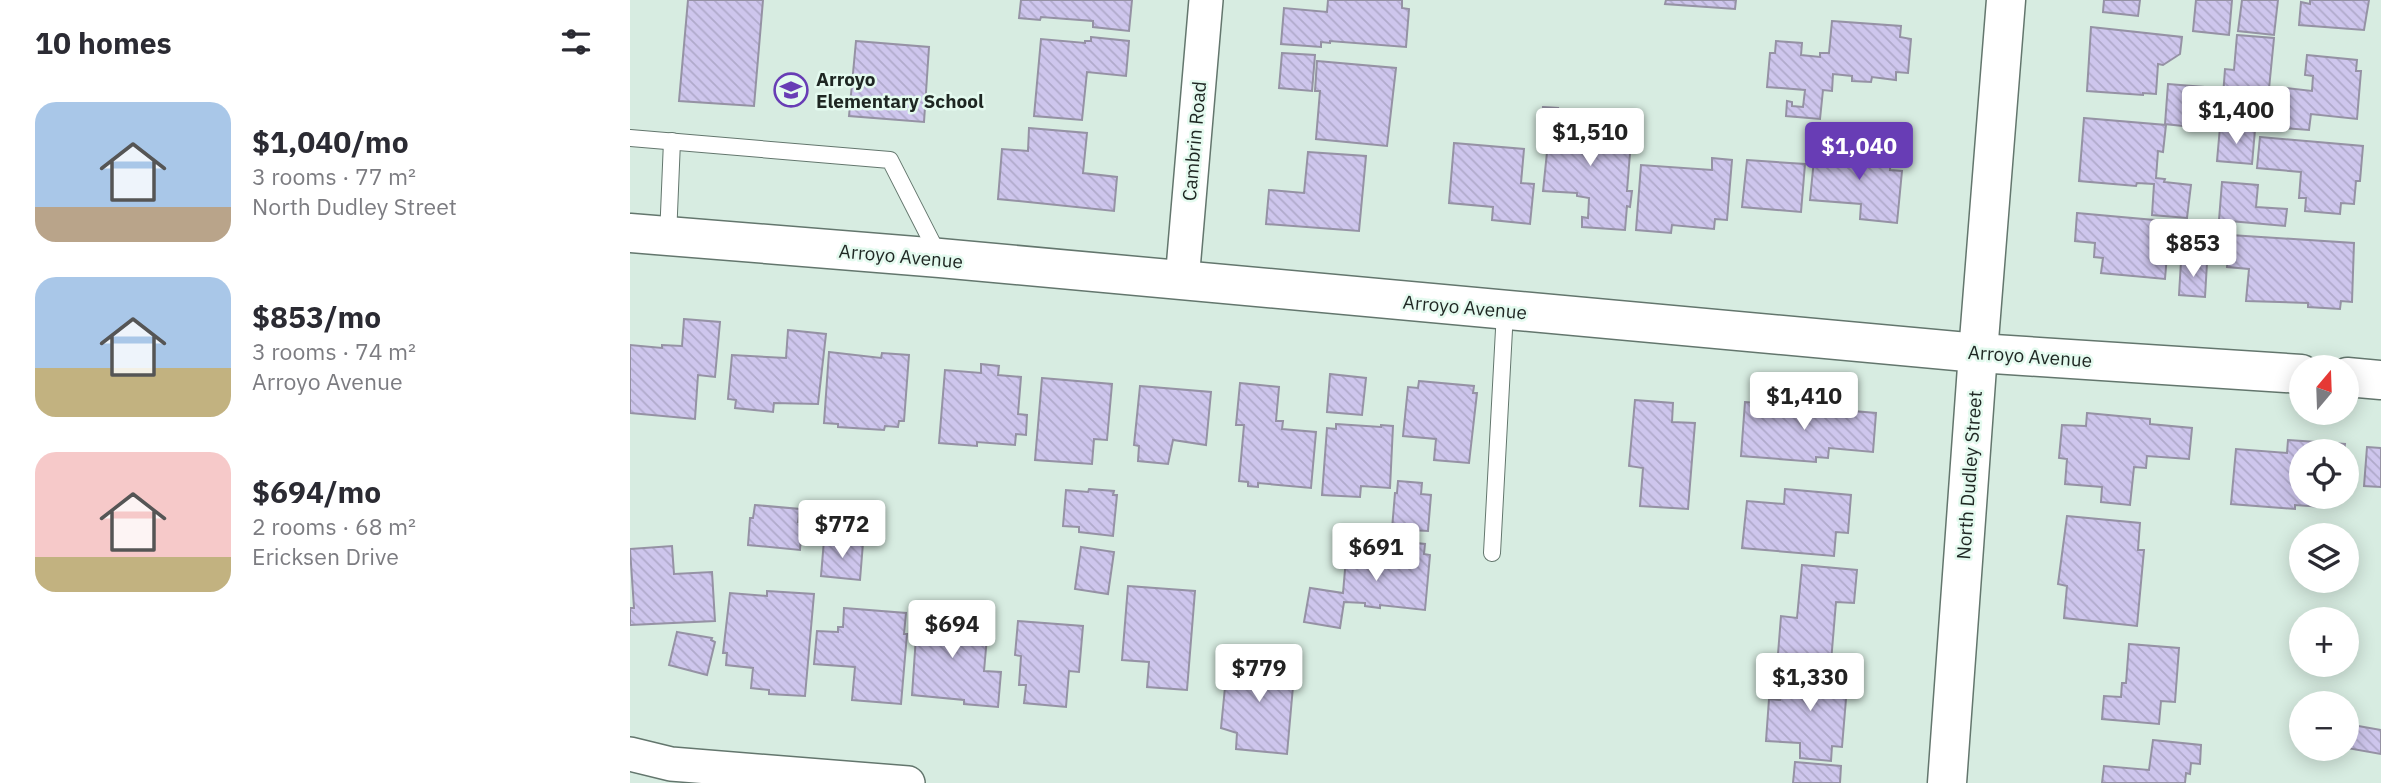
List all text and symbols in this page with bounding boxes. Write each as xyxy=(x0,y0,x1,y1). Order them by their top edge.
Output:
text: 10 homes xyxy=(35,23,172,62)
icon: filters xyxy=(557,23,595,61)
place label: Arroyo Elementary School xyxy=(816,67,984,113)
school or university icon: Arroyo Elementary School xyxy=(772,71,810,109)
street label: Cambrin Road xyxy=(1177,80,1211,202)
pin: $1,400 xyxy=(2179,86,2293,146)
text: $1,400 xyxy=(2198,94,2274,124)
pin: $1,510 xyxy=(1533,108,1647,168)
text: $1,510 xyxy=(1552,116,1628,146)
text: $1,040/mo xyxy=(252,122,409,161)
pin: $1,040 xyxy=(1802,122,1916,182)
icon: home xyxy=(91,130,175,214)
text: $1,040 xyxy=(1821,130,1897,160)
text: 3 rooms · 77 m² xyxy=(252,161,416,191)
text: North Dudley Street xyxy=(252,191,457,221)
pin: $853 xyxy=(2152,219,2234,279)
text: $853 xyxy=(2165,227,2221,257)
street label: Arroyo Avenue xyxy=(838,239,964,273)
street label: Arroyo Avenue xyxy=(1402,290,1528,324)
text: $853/mo xyxy=(252,297,381,336)
icon: home xyxy=(91,305,175,389)
text: 3 rooms · 74 m² xyxy=(252,336,416,366)
street label: Arroyo Avenue xyxy=(1967,340,2093,372)
north arrow xyxy=(2289,355,2359,425)
map controls xyxy=(2289,355,2359,761)
text: Arroyo Avenue xyxy=(252,366,403,396)
pin: $1,410 xyxy=(1747,372,1861,432)
text: $1,410 xyxy=(1766,380,1842,410)
street label: North Dudley Street xyxy=(1951,390,1987,560)
button: locate xyxy=(2289,439,2359,509)
text: $694/mo xyxy=(252,472,381,511)
icon: home xyxy=(91,480,175,564)
pin: $772 xyxy=(801,500,883,560)
text: $772 xyxy=(814,508,870,538)
text: 2 rooms · 68 m² xyxy=(252,511,416,541)
button: layers xyxy=(2289,523,2359,593)
pin: $691 xyxy=(1335,524,1417,583)
text: $691 xyxy=(1348,531,1404,561)
text: Ericksen Drive xyxy=(252,541,399,571)
pin: $694 xyxy=(911,600,993,660)
button: + xyxy=(2289,607,2359,677)
text: $694 xyxy=(924,608,980,638)
pin: $779 xyxy=(1218,644,1300,704)
text: $779 xyxy=(1231,652,1287,682)
pin: $1,330 xyxy=(1753,654,1867,713)
text: $1,330 xyxy=(1772,661,1848,691)
button: − xyxy=(2289,691,2359,761)

